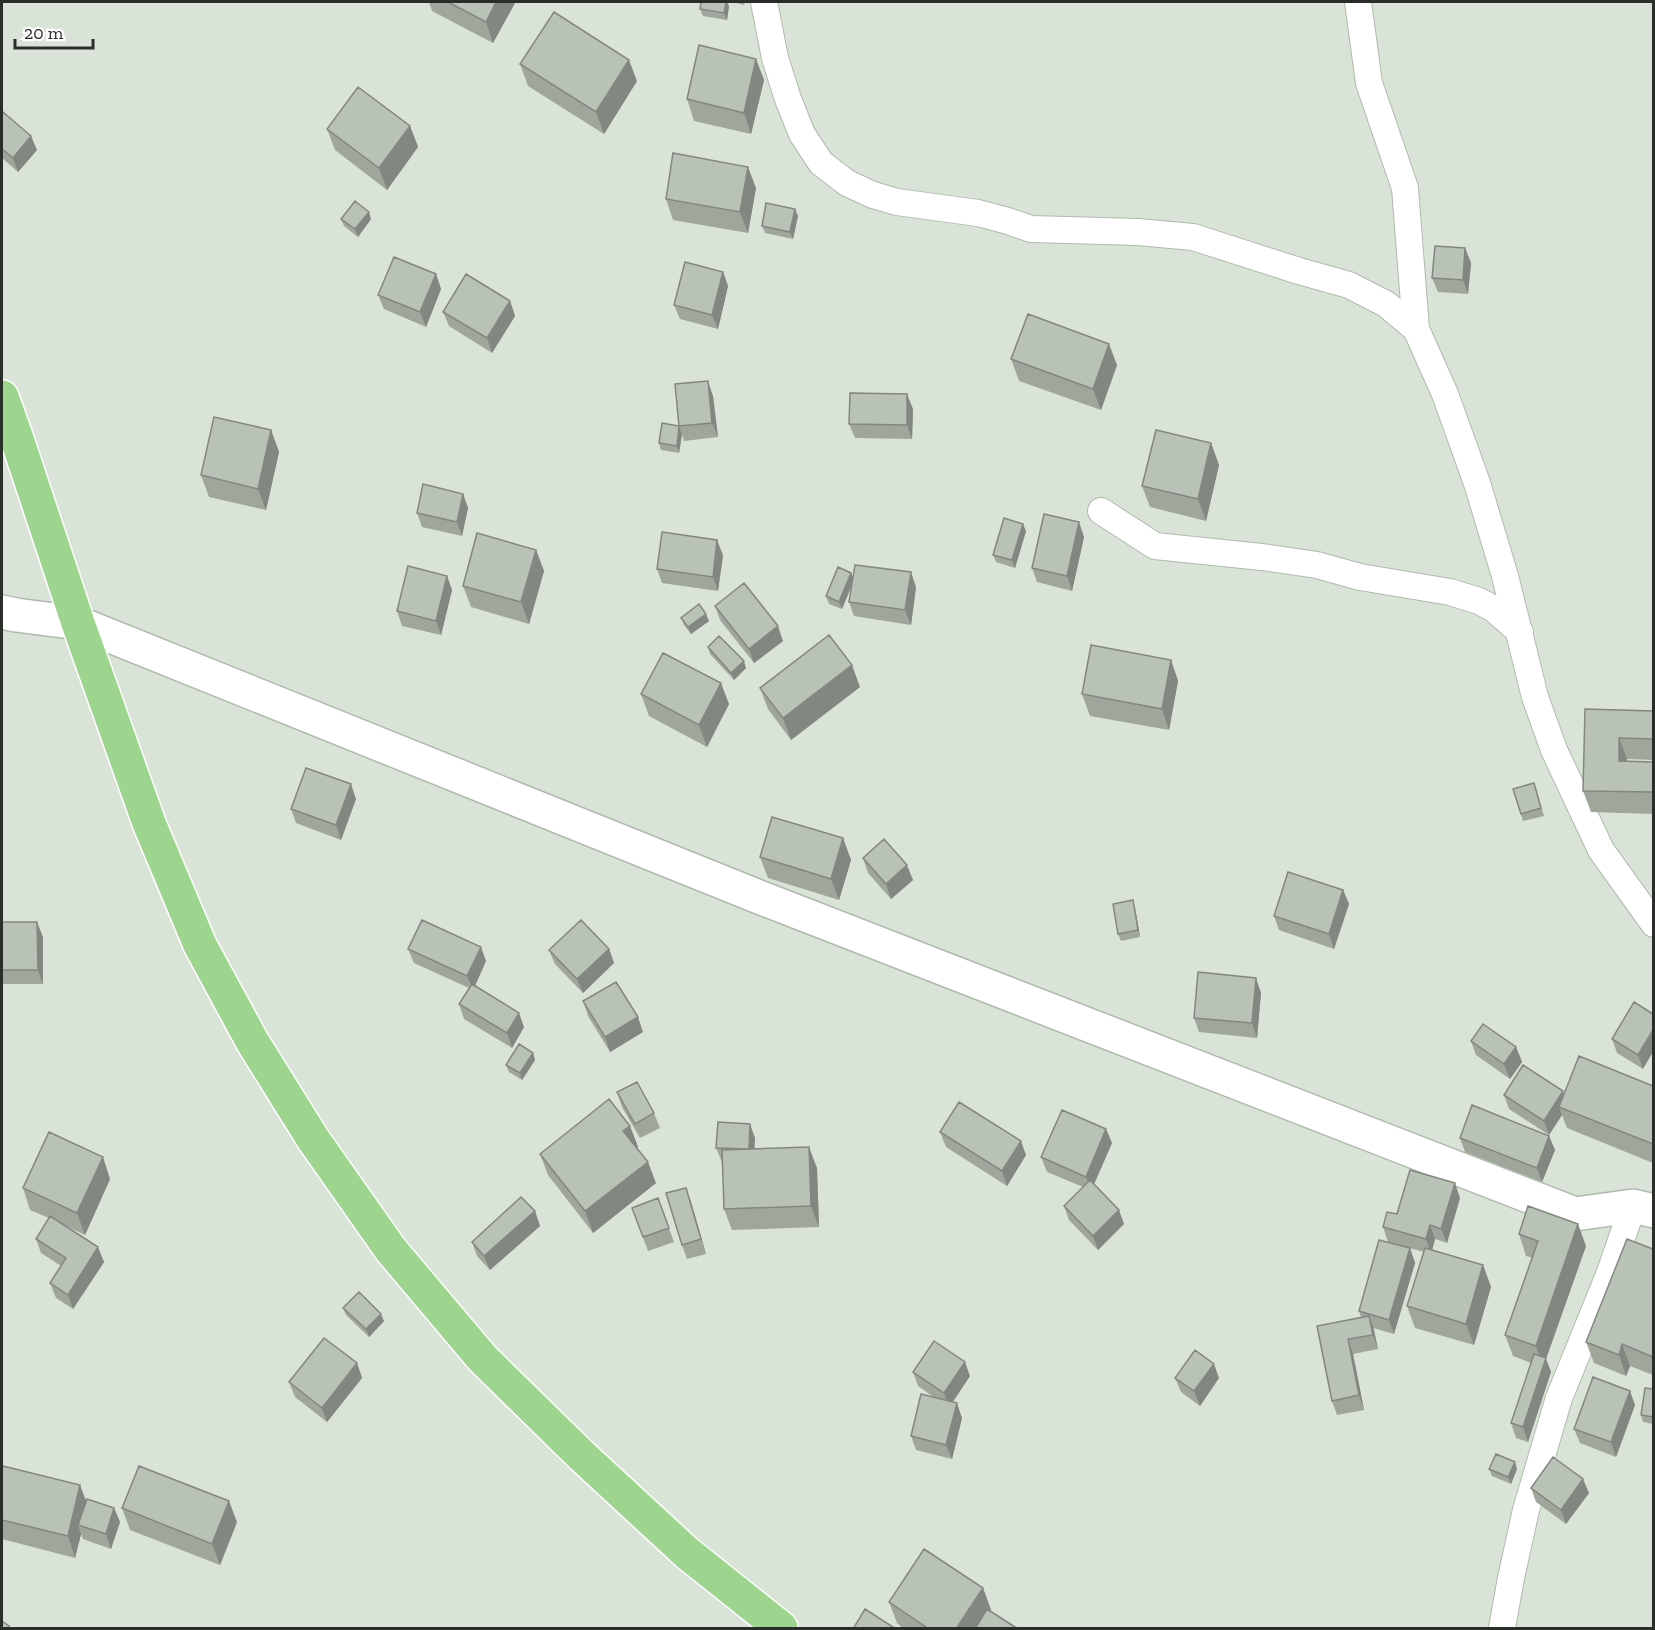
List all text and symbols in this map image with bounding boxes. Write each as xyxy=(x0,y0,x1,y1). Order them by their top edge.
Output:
scale bar xyxy=(15,12,93,50)
text: 20 m xyxy=(24,22,64,44)

